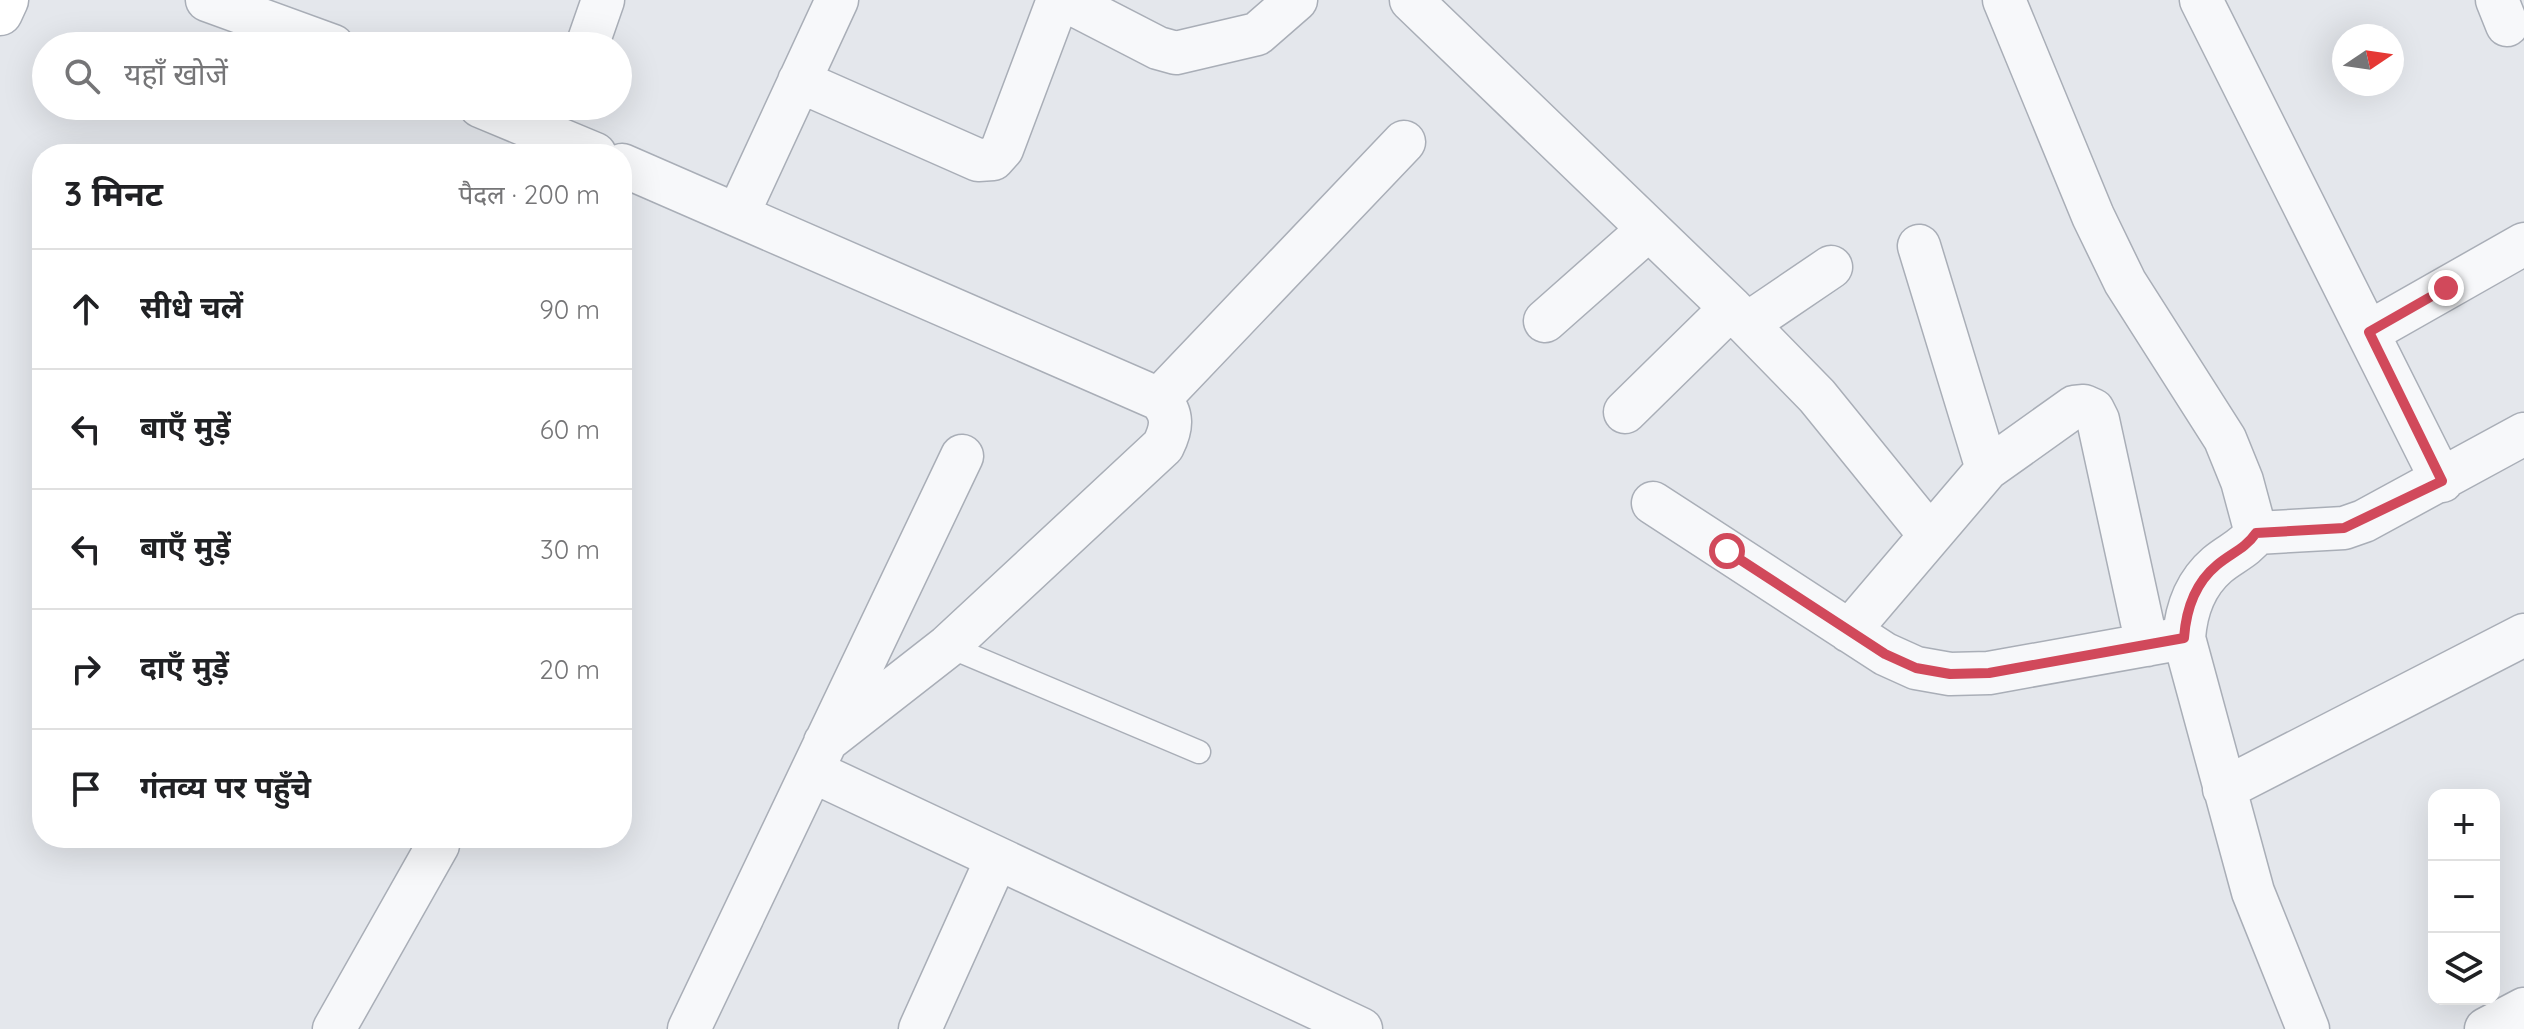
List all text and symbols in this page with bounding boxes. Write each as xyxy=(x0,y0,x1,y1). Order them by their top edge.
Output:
north arrow xyxy=(2332,24,2404,96)
search box xyxy=(32,32,632,120)
icon: search xyxy=(60,54,104,98)
text: यहाँ खोजें xyxy=(124,55,228,93)
text: 3 मिनट xyxy=(64,172,163,215)
text: पैदल · 200 m xyxy=(458,178,600,211)
route end xyxy=(2428,270,2464,306)
icon: ahead xyxy=(64,287,108,331)
text: सीधे चलें xyxy=(140,288,243,326)
text: 90 m xyxy=(539,293,600,326)
icon: left xyxy=(64,407,108,451)
text: बाएँ मुड़ें xyxy=(140,408,231,446)
text: 60 m xyxy=(540,413,600,446)
icon: left xyxy=(64,527,108,571)
text: बाएँ मुड़ें xyxy=(140,528,231,566)
text: 30 m xyxy=(540,533,600,566)
route start xyxy=(1709,533,1745,569)
icon: right xyxy=(64,647,108,691)
text: दाएँ मुड़ें xyxy=(140,648,229,686)
text: 20 m xyxy=(539,653,600,686)
icon: arrive xyxy=(64,767,108,811)
text: गंतव्य पर पहुँचे xyxy=(140,768,311,806)
map controls xyxy=(2428,789,2500,1005)
button: + xyxy=(2428,789,2500,861)
button: − xyxy=(2428,861,2500,933)
button: layers xyxy=(2428,933,2500,1005)

